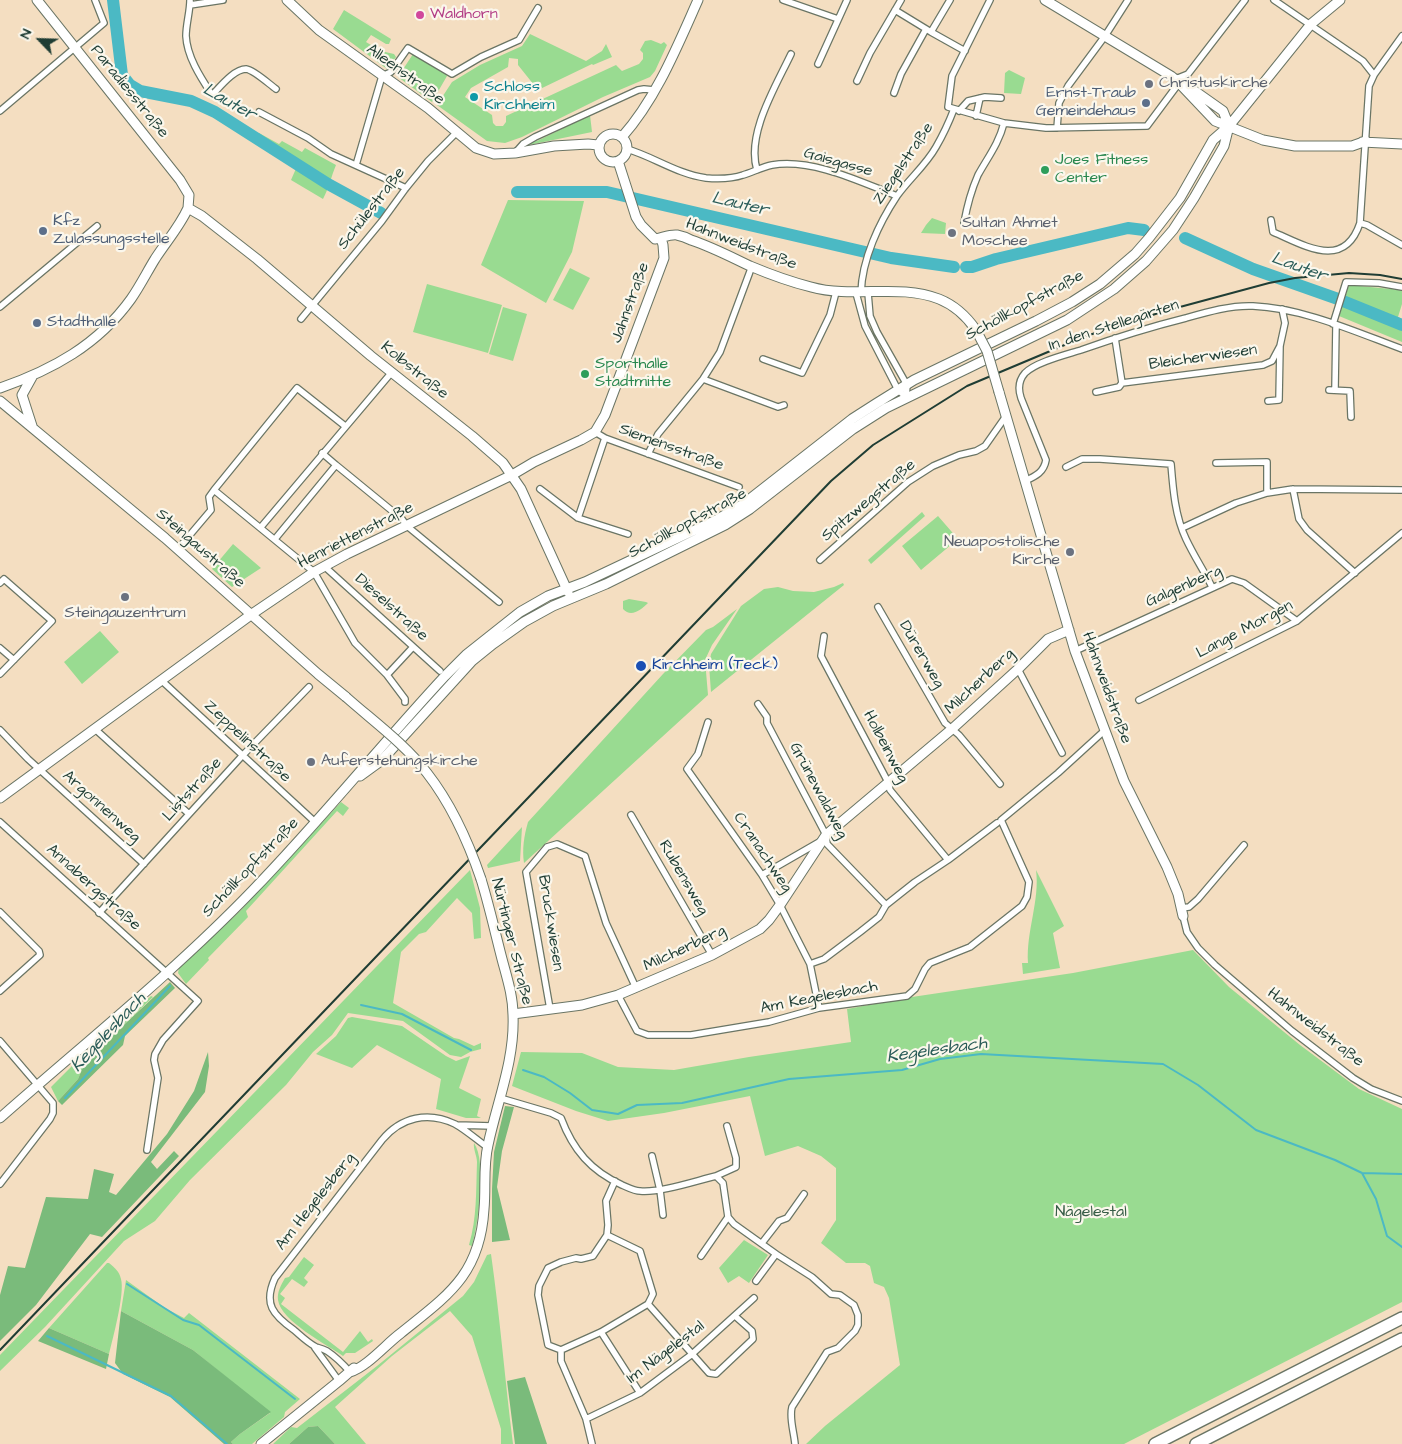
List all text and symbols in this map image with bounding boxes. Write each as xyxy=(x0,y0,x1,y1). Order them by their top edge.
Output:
place label: Waldhorn xyxy=(430,5,498,25)
marker: Waldhorn xyxy=(414,9,426,21)
north arrow xyxy=(15,15,65,65)
text: N xyxy=(15,26,37,42)
street label: Alleenstraße xyxy=(362,40,448,110)
street label: Paradiesstraße xyxy=(86,42,172,142)
place label: Christuskirche xyxy=(1159,74,1268,94)
place label: Schloss Kirchheim xyxy=(484,78,554,116)
marker: Christuskirche xyxy=(1143,78,1155,90)
water label: Lauter xyxy=(199,80,259,126)
place label: Ernst-Traub Gemeindehaus xyxy=(1036,84,1136,122)
marker: Schloss Kirchheim xyxy=(468,91,480,103)
marker: Ernst-Traub Gemeindehaus xyxy=(1140,97,1152,109)
street label: Ziegelstraße xyxy=(870,119,938,209)
street label: Gaisgasse xyxy=(801,144,875,182)
place label: Joes Fitness Center xyxy=(1055,151,1148,189)
street label: Schülestraße xyxy=(334,164,410,254)
marker: Joes Fitness Center xyxy=(1039,164,1051,176)
water label: Lauter xyxy=(709,188,771,222)
place label: Kfz Zulassungsstelle xyxy=(53,212,170,250)
place label: Sultan Ahmet Moschee xyxy=(962,214,1058,252)
street label: Hahnweidstraße xyxy=(683,215,799,275)
marker: Kfz Zulassungsstelle xyxy=(37,225,49,237)
marker: Sultan Ahmet Moschee xyxy=(946,227,958,239)
water label: Lauter xyxy=(1268,248,1330,288)
street label: Jahnstraße xyxy=(608,260,654,346)
street label: Schöllkopfstraße xyxy=(963,267,1087,345)
street label: In den Stellegärten xyxy=(1047,296,1181,356)
place label: Stadthalle xyxy=(47,313,116,333)
marker: Stadthalle xyxy=(31,317,43,329)
street label: Kolbstraße xyxy=(376,338,452,404)
street label: Bleicherwiesen xyxy=(1148,341,1258,375)
place label: Sporthalle Stadtmitte xyxy=(595,355,671,393)
marker: Sporthalle Stadtmitte xyxy=(579,368,591,380)
street label: Siemensstraße xyxy=(616,420,726,476)
street label: Spitzwegstraße xyxy=(818,456,920,546)
street label: Schöllkopfstraße xyxy=(626,485,750,563)
street label: Henriettenstraße xyxy=(295,499,417,573)
street label: Steingaustraße xyxy=(151,505,249,593)
place label: Neuapostolische Kirche xyxy=(944,533,1060,571)
marker: Neuapostolische Kirche xyxy=(1064,546,1076,558)
street label: Galgenberg xyxy=(1143,562,1225,612)
street label: Dieselstraße xyxy=(350,570,432,646)
marker: Steingauzentrum xyxy=(119,591,131,603)
street label: Lange Morgen xyxy=(1193,597,1297,663)
place label: Steingauzentrum xyxy=(65,604,185,624)
street label: Dürerweg xyxy=(894,618,948,692)
street label: Hahnweidstraße xyxy=(1077,630,1135,746)
street label: Milcherberg xyxy=(941,645,1019,719)
place label: Kirchheim (Teck) xyxy=(652,656,778,676)
marker: Kirchheim (Teck) xyxy=(634,659,648,673)
street label: Zeppelinstraße xyxy=(199,697,295,787)
street label: Holbeinweg xyxy=(858,708,912,786)
street label: Grünewaldweg xyxy=(785,740,851,842)
place label: Auferstehungskirche xyxy=(321,752,478,772)
street label: Liststraße xyxy=(159,754,227,826)
marker: Auferstehungskirche xyxy=(305,756,317,768)
street label: Argonnenweg xyxy=(58,767,144,847)
street label: Cranachweg xyxy=(728,809,796,897)
street label: Schöllkopfstraße xyxy=(199,814,303,922)
street label: Rubensweg xyxy=(654,837,712,919)
street label: Annabergstraße xyxy=(42,841,144,935)
street label: Bruckwiesen xyxy=(533,874,567,972)
street label: Nürtinger Straße xyxy=(486,877,536,1007)
street label: Milcherberg xyxy=(641,922,729,976)
street label: Am Kegelesbach xyxy=(759,977,879,1019)
street label: Hahnweidstraße xyxy=(1263,984,1367,1072)
water label: Kegelesbach xyxy=(67,989,151,1077)
water label: Kegelesbach xyxy=(886,1033,988,1069)
street label: Am Hegelesberg xyxy=(272,1149,360,1255)
park label: Nägelestal xyxy=(1055,1203,1127,1223)
street label: Im Nägelestal xyxy=(623,1317,709,1389)

